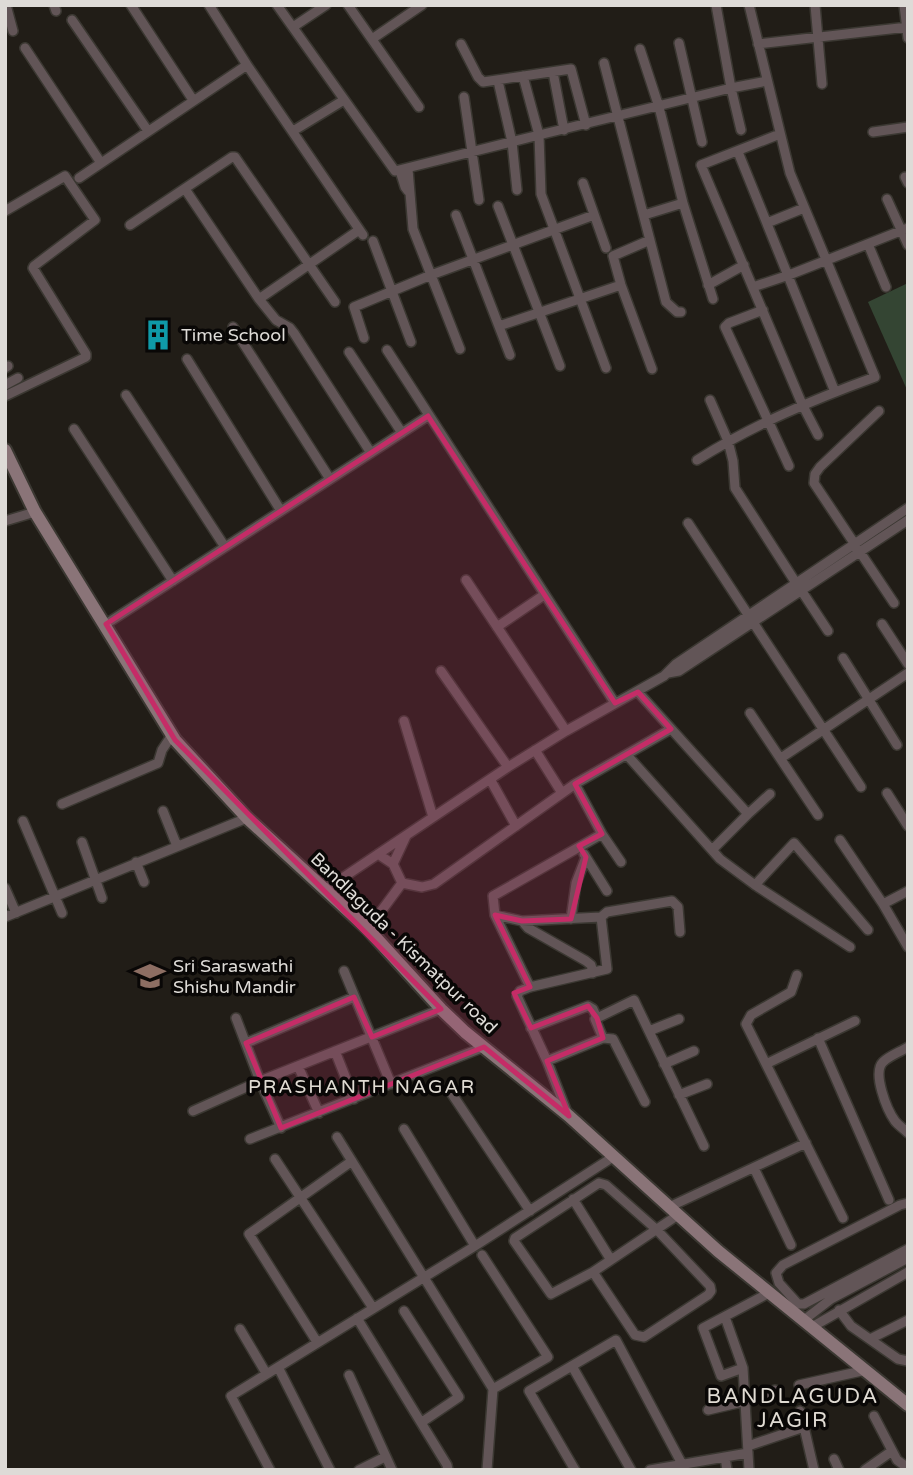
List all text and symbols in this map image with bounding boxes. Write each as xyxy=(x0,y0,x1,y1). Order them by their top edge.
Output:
building icon: Time School xyxy=(141,318,175,352)
place label: Time School xyxy=(181,324,286,346)
street label: Bandlaguda - Kismatpur road xyxy=(306,848,502,1038)
place label: Sri Saraswathi Shishu Mandir xyxy=(173,955,296,998)
school or university icon: Sri Saraswathi Shishu Mandir xyxy=(133,959,167,993)
district label: PRASHANTH NAGAR xyxy=(248,1076,476,1098)
district label: BANDLAGUDA JAGIR xyxy=(707,1384,879,1433)

